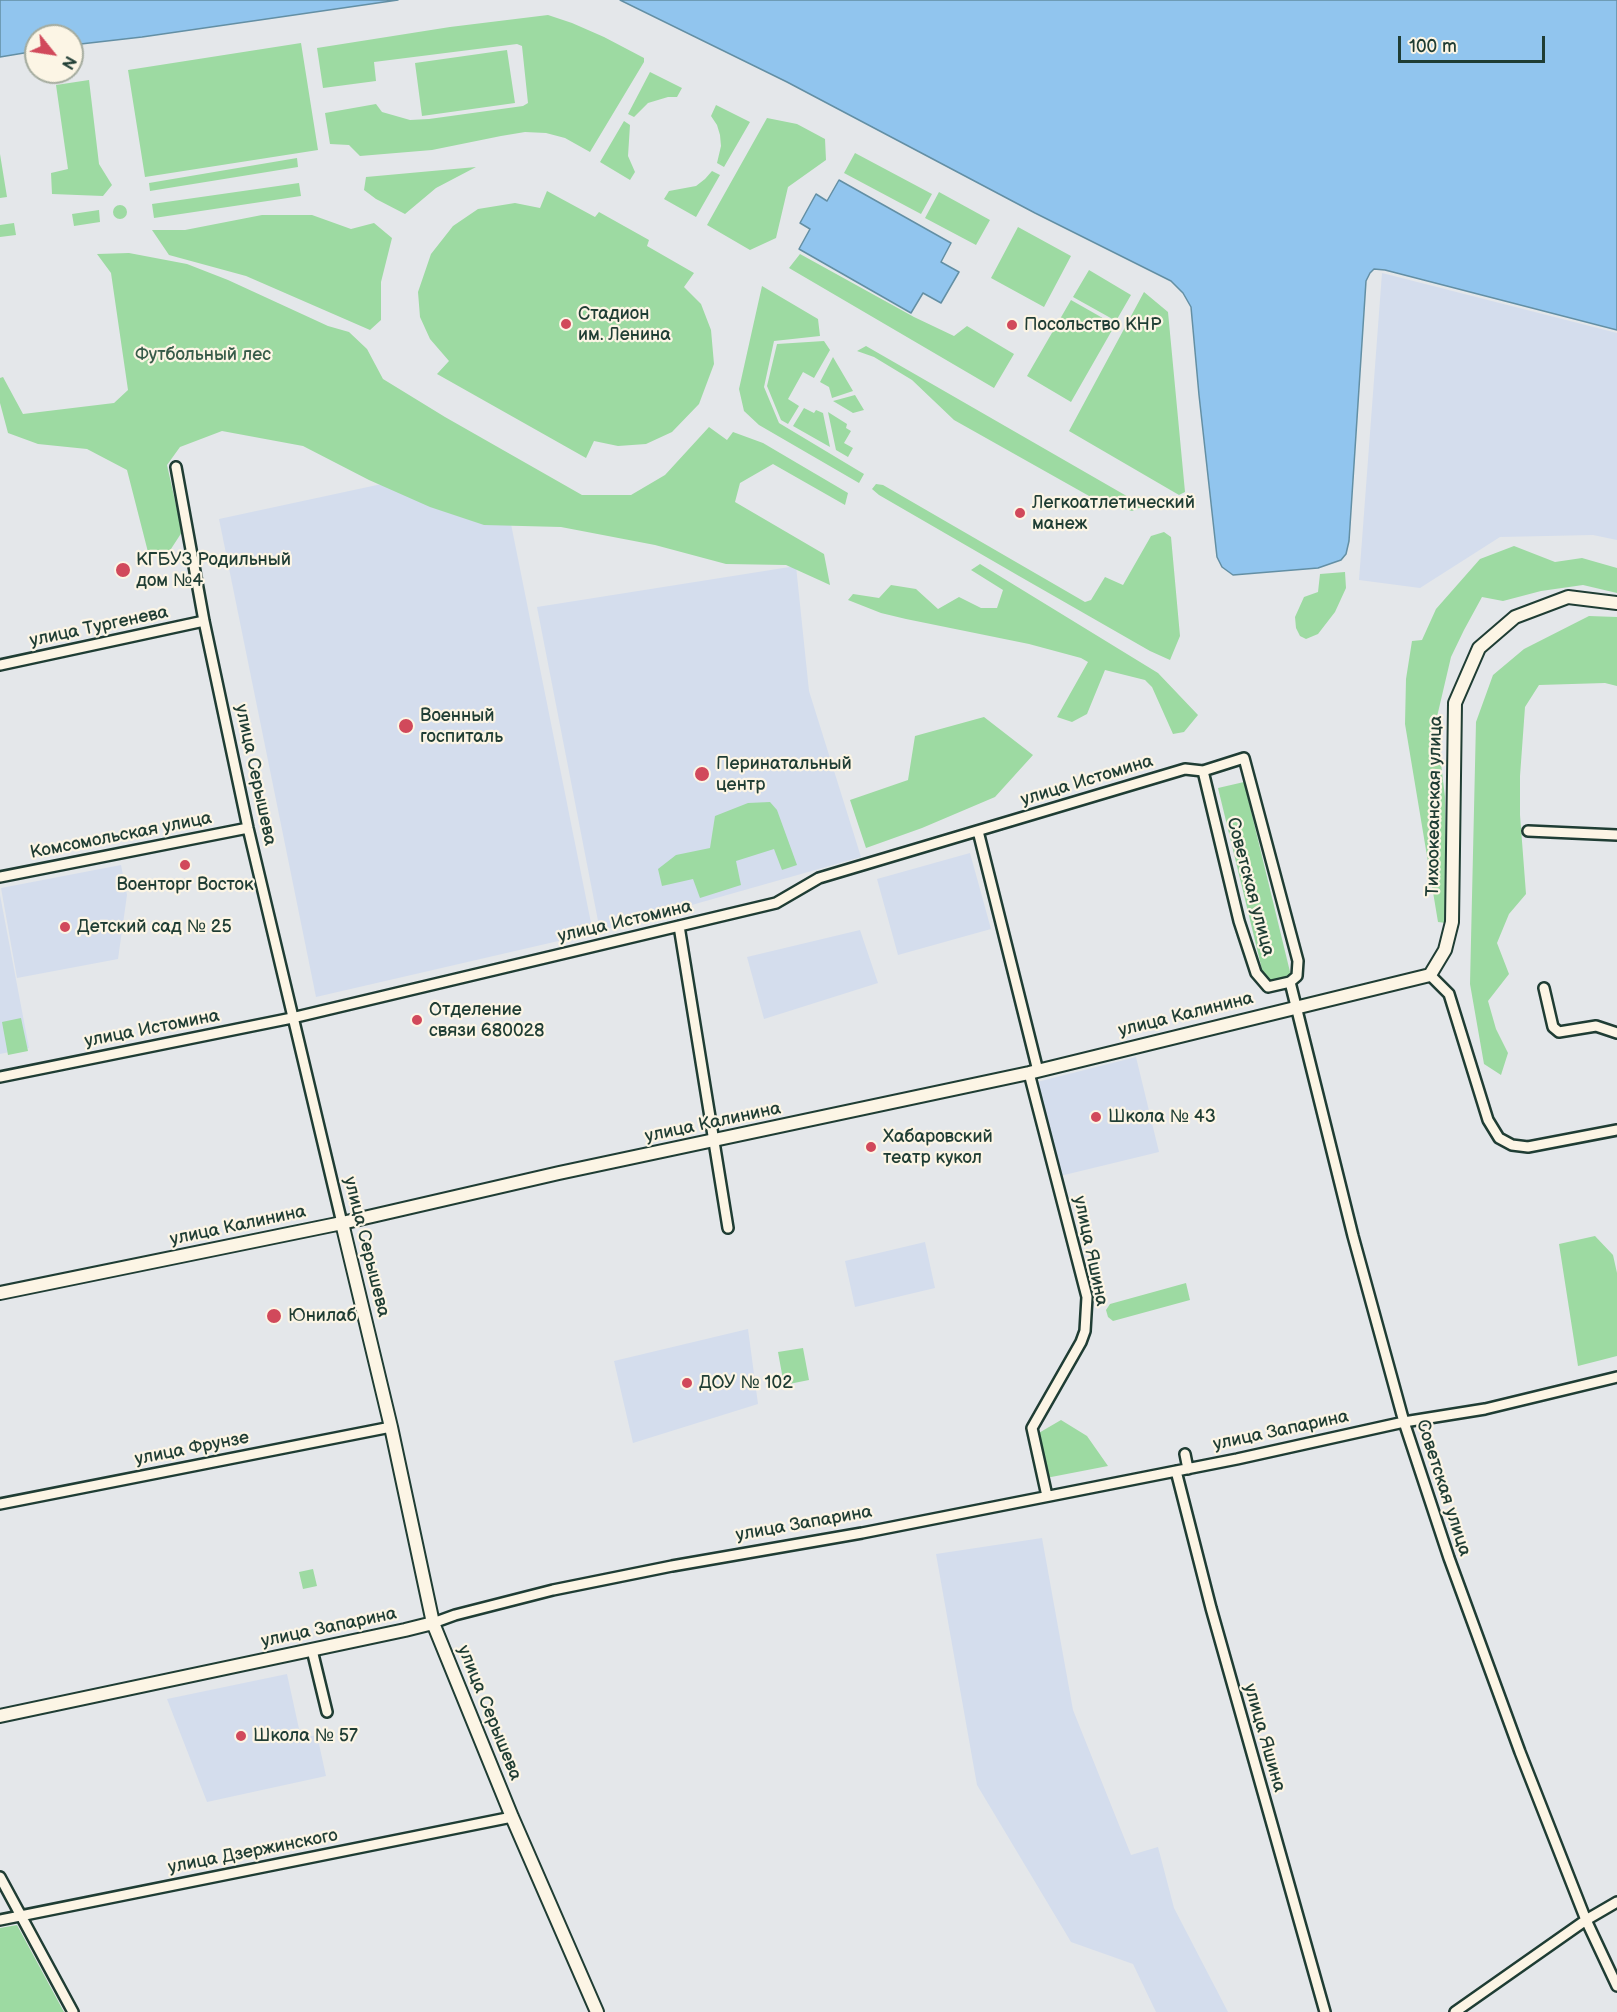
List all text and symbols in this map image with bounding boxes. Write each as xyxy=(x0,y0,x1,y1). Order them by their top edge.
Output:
north arrow xyxy=(24,24,84,84)
scale bar xyxy=(1401,24,1548,62)
text: 100 m xyxy=(1409,36,1457,57)
text: N xyxy=(57,52,80,72)
place label: Стадион им. Ленина xyxy=(578,303,671,346)
place label: Посольство КНР xyxy=(1024,314,1161,336)
marker: Стадион им. Ленина xyxy=(559,317,573,331)
marker: Посольство КНР xyxy=(1005,318,1019,332)
park label: Футбольный лес xyxy=(135,344,271,366)
place label: Легкоатлетический манеж xyxy=(1032,492,1195,534)
marker: Легкоатлетический манеж xyxy=(1013,506,1027,520)
place label: КГБУЗ Родильный дом №4 xyxy=(136,549,291,592)
marker: КГБУЗ Родильный дом №4 xyxy=(114,561,132,579)
street label: улица Тургенева xyxy=(28,602,170,652)
street label: улица Серышева xyxy=(229,702,281,848)
place label: Военный госпиталь xyxy=(420,705,503,748)
street label: Тихоокеанская улица xyxy=(1423,715,1447,897)
marker: Военный госпиталь xyxy=(397,717,415,735)
street label: улица Истомина xyxy=(1018,751,1156,811)
place label: Перинатальный центр xyxy=(716,753,852,795)
marker: Перинатальный центр xyxy=(693,765,711,783)
street label: Комсомольская улица xyxy=(28,808,214,864)
street label: Советская улица xyxy=(1221,815,1279,959)
marker: Военторг Восток xyxy=(178,858,192,872)
place label: Военторг Восток xyxy=(116,874,254,896)
street label: улица Истомина xyxy=(556,896,694,948)
place label: Детский сад № 25 xyxy=(77,916,232,938)
marker: Детский сад № 25 xyxy=(58,920,72,934)
street label: улица Калинина xyxy=(1116,988,1256,1042)
place label: Отделение связи 680028 xyxy=(429,999,545,1042)
street label: улица Истомина xyxy=(83,1005,221,1053)
marker: Отделение связи 680028 xyxy=(410,1013,424,1027)
street label: улица Калинина xyxy=(643,1098,783,1148)
place label: Школа № 43 xyxy=(1108,1106,1216,1128)
marker: Школа № 43 xyxy=(1089,1110,1103,1124)
place label: Хабаровский театр кукол xyxy=(883,1126,993,1168)
marker: Хабаровский театр кукол xyxy=(864,1140,878,1154)
street label: улица Серышева xyxy=(338,1175,394,1319)
street label: улица Яшина xyxy=(1068,1194,1112,1308)
street label: улица Калинина xyxy=(168,1201,308,1251)
place label: Юнилаб xyxy=(288,1305,357,1327)
marker: Юнилаб xyxy=(265,1307,283,1325)
place label: ДОУ № 102 xyxy=(699,1372,793,1394)
marker: ДОУ № 102 xyxy=(680,1376,694,1390)
street label: улица Запарина xyxy=(1211,1406,1351,1456)
street label: Советская улица xyxy=(1411,1417,1475,1559)
street label: улица Фрунзе xyxy=(133,1427,251,1471)
street label: улица Запарина xyxy=(734,1501,874,1547)
street label: улица Запарина xyxy=(259,1603,399,1653)
street label: улица Серышева xyxy=(452,1642,526,1784)
street label: улица Яшина xyxy=(1238,1681,1290,1795)
place label: Школа № 57 xyxy=(253,1725,358,1747)
marker: Школа № 57 xyxy=(234,1729,248,1743)
street label: улица Дзержинского xyxy=(166,1825,340,1879)

